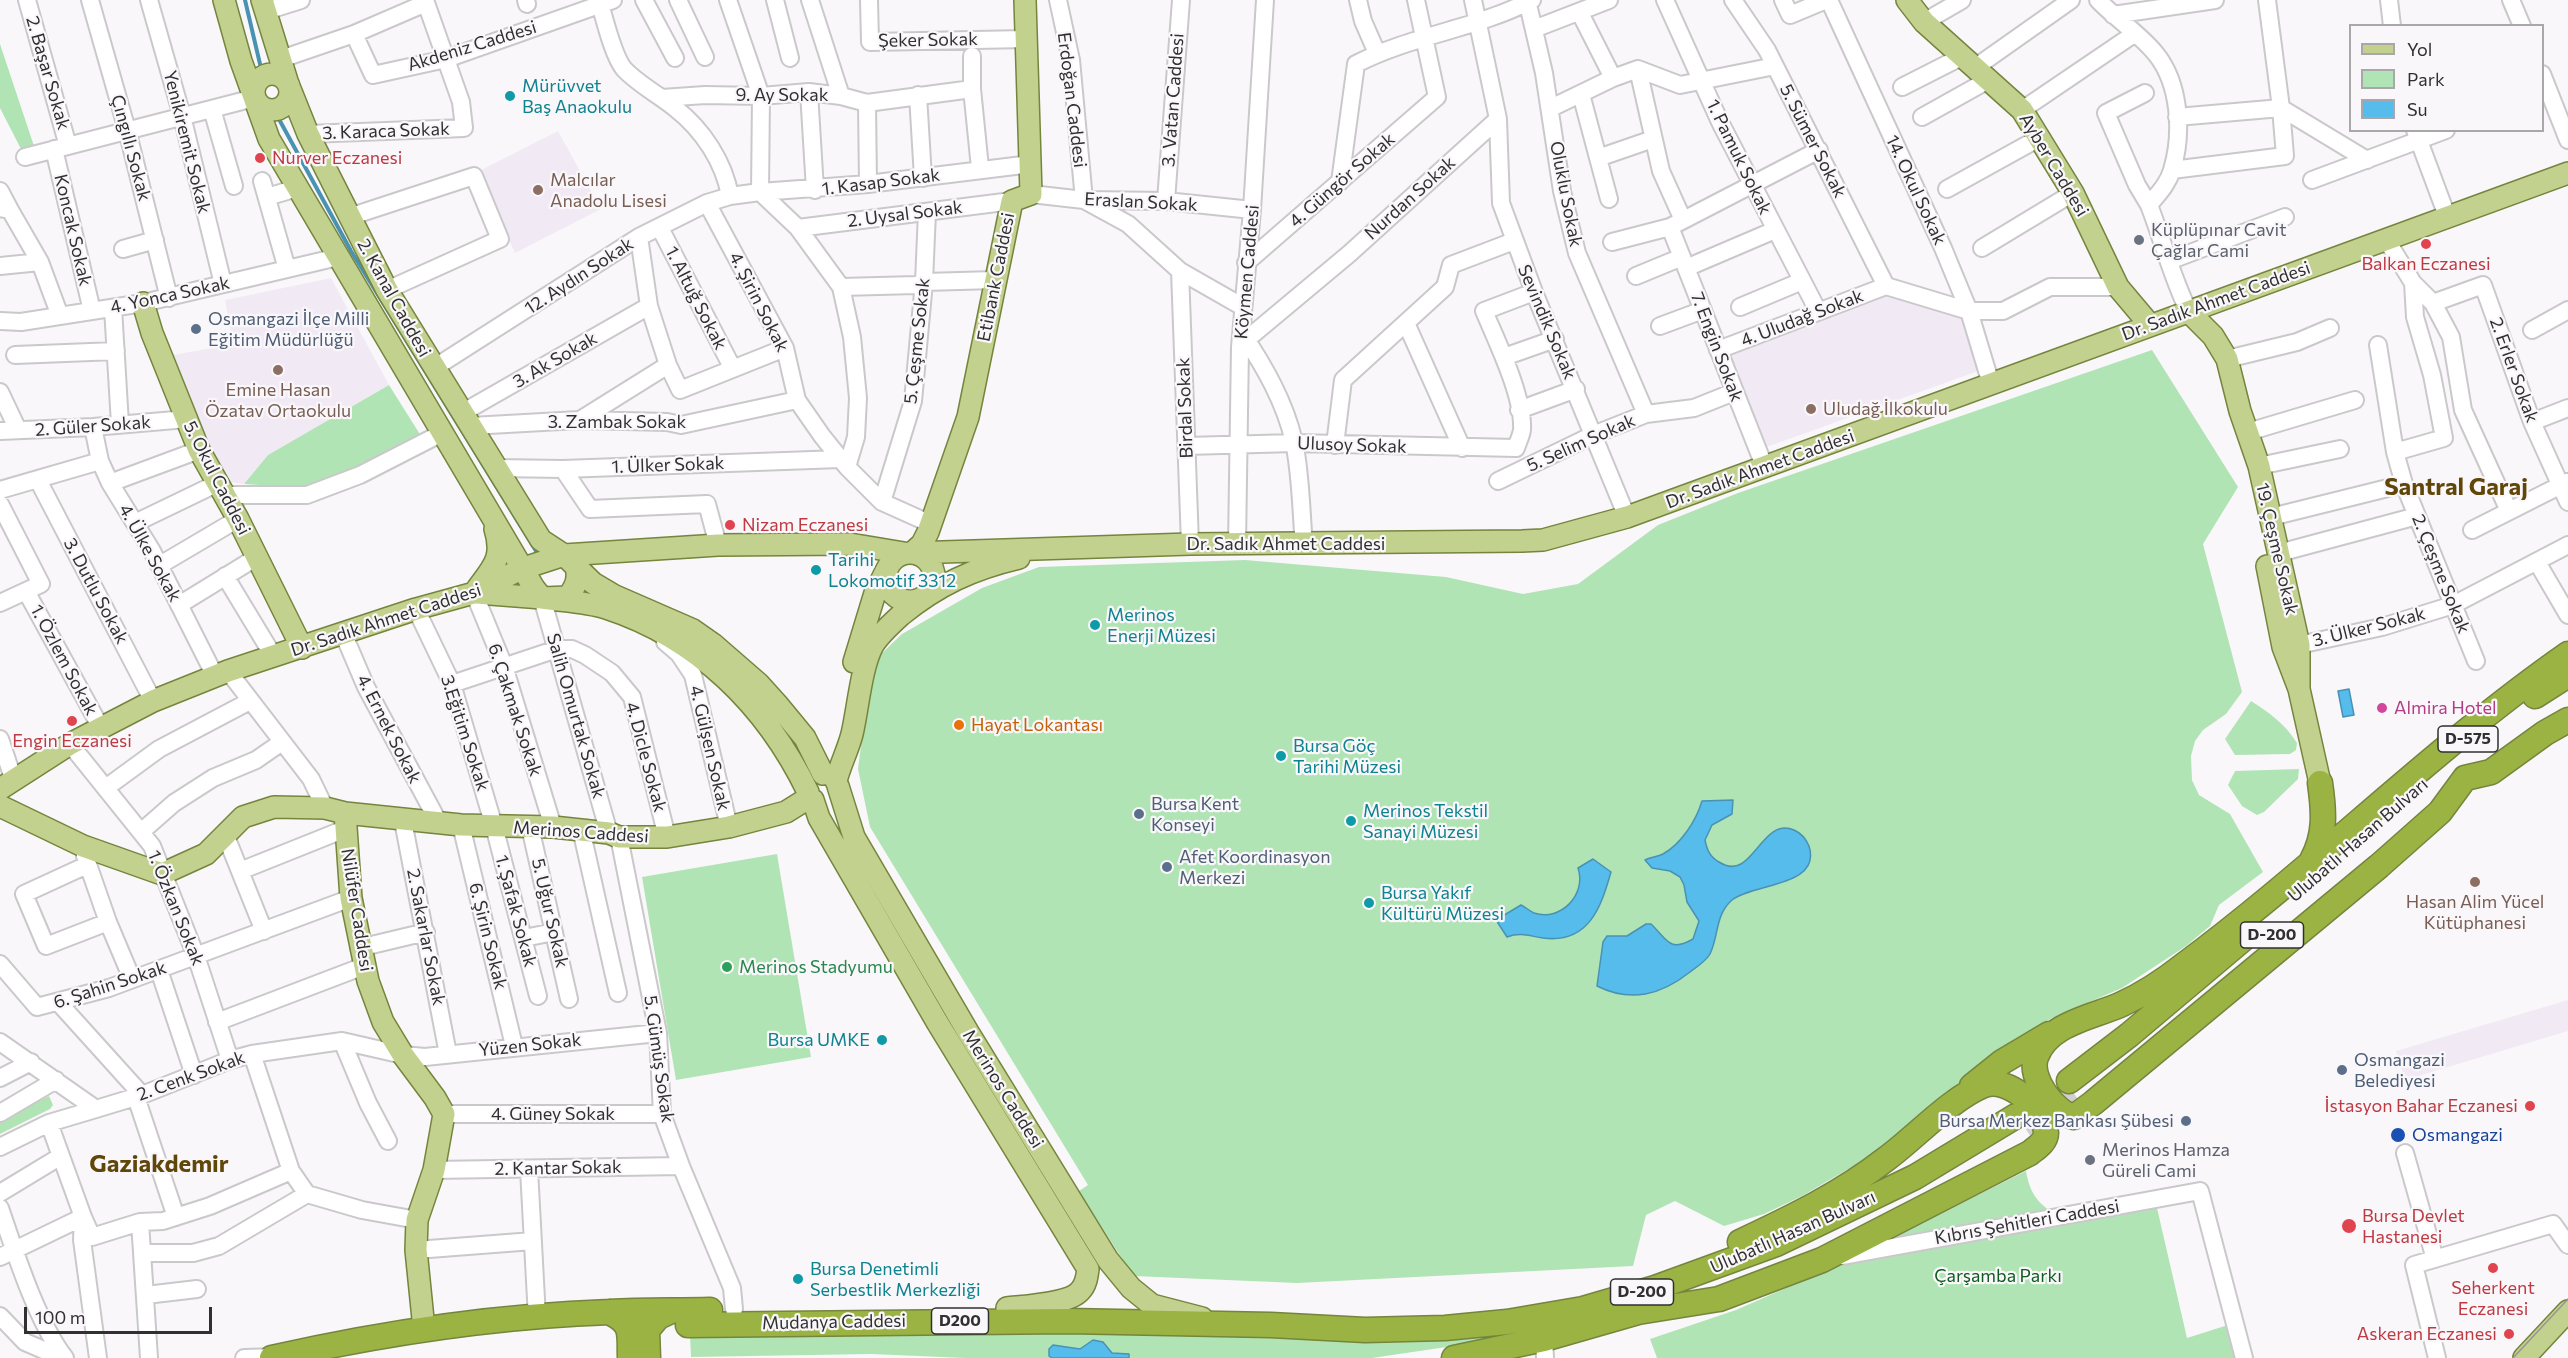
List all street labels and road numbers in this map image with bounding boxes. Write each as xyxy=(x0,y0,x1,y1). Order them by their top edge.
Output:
street label: 2. Başar Sokak xyxy=(21,14,75,132)
street label: Akdeniz Caddesi xyxy=(405,16,539,76)
street label: Şeker Sokak xyxy=(878,28,978,52)
street label: Erdoğan Caddesi xyxy=(1053,31,1091,169)
street label: 3. Vatan Caddesi xyxy=(1158,32,1188,168)
street label: Yenikiremit Sokak xyxy=(159,68,215,216)
street label: 5. Sümer Sokak xyxy=(1775,81,1851,201)
street label: 9. Ay Sokak xyxy=(735,84,829,106)
street label: Çıngıllı Sokak xyxy=(106,93,156,203)
street label: 1. Pamuk Sokak xyxy=(1702,96,1776,218)
street label: Ayber Caddesi xyxy=(2015,109,2093,221)
street label: 3. Karaca Sokak xyxy=(322,118,450,144)
street label: 4. Güngör Sokak xyxy=(1285,128,1399,232)
street label: 14. Okul Sokak xyxy=(1881,132,1951,248)
street label: Oluklu Sokak xyxy=(1545,139,1587,249)
street label: Nurdan Sokak xyxy=(1360,152,1460,244)
street label: 1. Kasap Sokak xyxy=(821,164,941,200)
street label: Koncak Sokak xyxy=(50,172,96,288)
street label: Eraslan Sokak xyxy=(1084,188,1198,216)
street label: 2. Uysal Sokak xyxy=(846,196,964,232)
street label: Köymen Caddesi xyxy=(1230,204,1264,340)
street label: Etibank Caddesi xyxy=(973,211,1019,343)
street label: 12. Aydın Sokak xyxy=(521,233,637,319)
street label: 2. Kanal Caddesi xyxy=(353,235,435,361)
street label: 1. Altuğ Sokak xyxy=(661,243,731,353)
street label: 4. Şirin Sokak xyxy=(725,248,793,356)
street label: Dr. Sadık Ahmet Caddesi xyxy=(2119,257,2313,345)
street label: Sevindik Sokak xyxy=(1513,261,1581,383)
street label: 4. Yonca Sokak xyxy=(108,272,232,318)
street label: 5. Çeşme Sokak xyxy=(900,277,934,405)
street label: 4. Uludağ Sokak xyxy=(1738,285,1866,351)
street label: 7. Engin Sokak xyxy=(1686,289,1748,405)
street label: 2. Erler Sokak xyxy=(2485,314,2543,426)
street label: 3. Ak Sokak xyxy=(509,327,601,393)
street label: Birdal Sokak xyxy=(1172,357,1198,459)
street label: 5. Selim Sokak xyxy=(1523,409,1639,477)
street label: 2. Güler Sokak xyxy=(34,411,152,441)
street label: 3. Zambak Sokak xyxy=(548,411,686,433)
street label: 5. Okul Caddesi xyxy=(179,417,255,539)
street label: Dr. Sadık Ahmet Caddesi xyxy=(1663,425,1857,513)
street label: Ulusoy Sokak xyxy=(1297,432,1407,458)
street label: 1. Ülker Sokak xyxy=(611,452,725,478)
street label: 19. Çeşme Sokak xyxy=(2251,481,2303,617)
street label: 4. Ülke Sokak xyxy=(114,500,186,606)
street label: 2. Çeşme Sokak xyxy=(2407,511,2475,637)
street label: Dr. Sadık Ahmet Caddesi xyxy=(1187,533,1385,555)
street label: 3. Dutlu Sokak xyxy=(59,534,133,648)
street label: Dr. Sadık Ahmet Caddesi xyxy=(288,579,484,661)
street label: 1. Özlem Sokak xyxy=(26,601,102,719)
street label: 3. Ülker Sokak xyxy=(2311,603,2427,651)
street label: Salih Omurtak Sokak xyxy=(542,631,610,801)
street label: 6. Çakmak Sokak xyxy=(483,641,547,779)
street label: 4. Ernek Sokak xyxy=(352,671,426,787)
street label: 3.Eğitim Sokak xyxy=(436,672,494,794)
street label: 4. Gülşen Sokak xyxy=(685,683,735,813)
street label: 4. Dicle Sokak xyxy=(621,700,671,814)
road number: D-575 xyxy=(2438,726,2498,752)
street label: Ulubatlı Hasan Bulvarı xyxy=(2283,773,2433,907)
street label: Merinos Caddesi xyxy=(512,816,650,848)
street label: 1. Özkan Sokak xyxy=(143,847,209,969)
street label: Nilüfer Caddesi xyxy=(337,847,377,973)
street label: 1. Şafak Sokak xyxy=(491,853,541,969)
street label: 5. Uğur Sokak xyxy=(527,856,573,970)
street label: 2. Sakarlar Sokak xyxy=(402,867,450,1007)
street label: 6. Şirin Sokak xyxy=(464,880,512,992)
road number: D-200 xyxy=(2240,922,2304,948)
street label: 6. Şahin Sokak xyxy=(51,957,169,1013)
street label: 5. Gümüş Sokak xyxy=(639,994,679,1124)
street label: Merinos Caddesi xyxy=(958,1026,1048,1152)
street label: Yüzen Sokak xyxy=(478,1029,582,1061)
street label: 2. Cenk Sokak xyxy=(134,1046,248,1106)
street label: 4. Güney Sokak xyxy=(491,1103,615,1125)
street label: 2. Kantar Sokak xyxy=(494,1156,622,1180)
street label: Ulubatlı Hasan Bulvarı xyxy=(1707,1186,1879,1278)
street label: Kıbrıs Şehitleri Caddesi xyxy=(1933,1195,2121,1249)
road number: D-200 xyxy=(1610,1279,1674,1305)
road number: D200 xyxy=(932,1308,988,1334)
street label: Mudanya Caddesi xyxy=(762,1310,906,1334)

